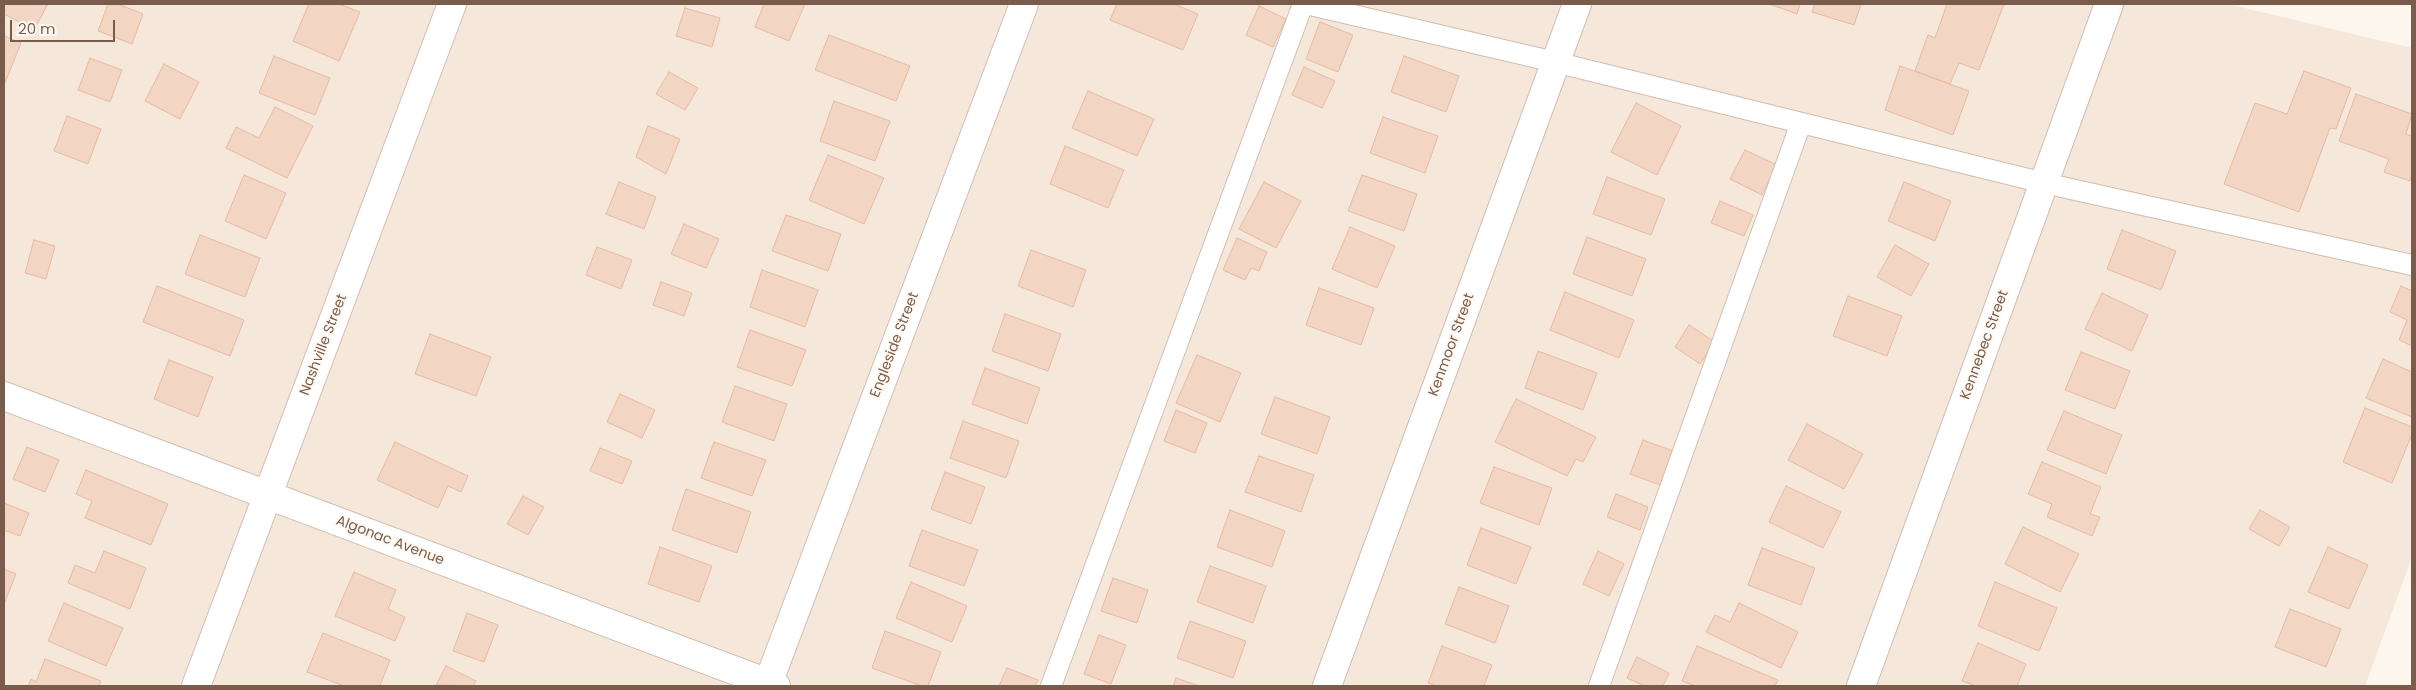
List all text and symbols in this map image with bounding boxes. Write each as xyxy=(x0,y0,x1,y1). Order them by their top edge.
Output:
scale bar xyxy=(12,10,118,42)
text: 20 m xyxy=(18,18,56,39)
street label: Kennebec Street xyxy=(1957,288,2013,402)
street label: Engleside Street xyxy=(867,290,923,400)
street label: Kenmoor Street xyxy=(1426,291,1478,399)
street label: Nashville Street xyxy=(297,292,351,398)
street label: Algonac Avenue xyxy=(334,513,446,569)

